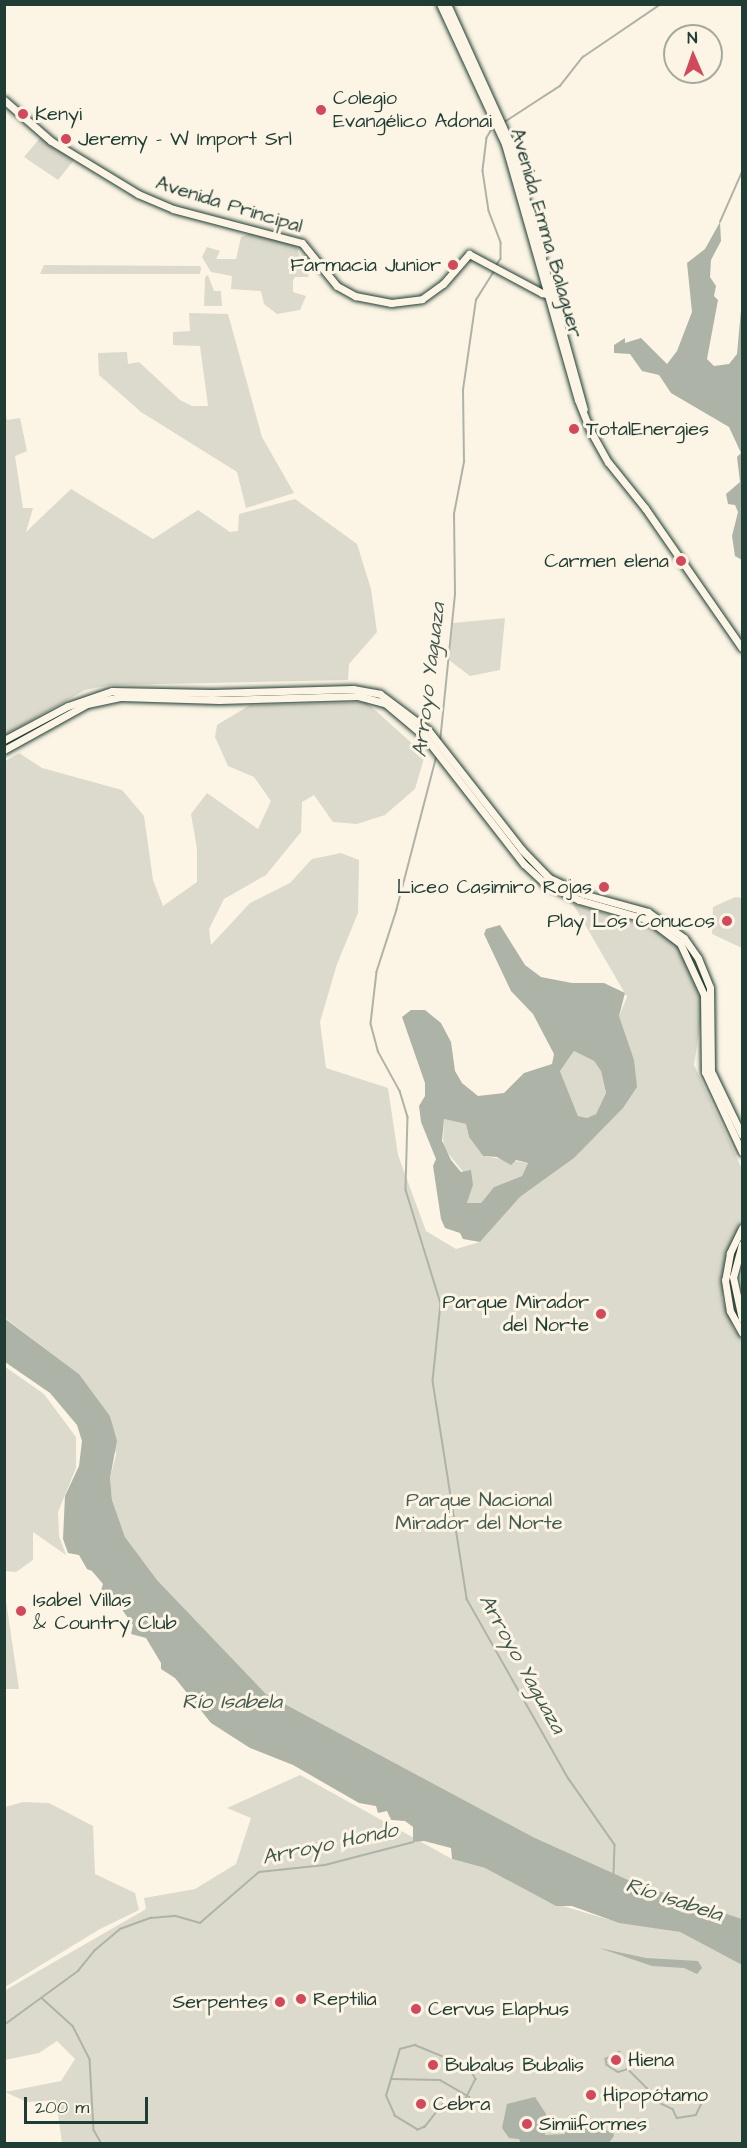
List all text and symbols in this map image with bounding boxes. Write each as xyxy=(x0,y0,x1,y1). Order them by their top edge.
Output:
north arrow xyxy=(663,24,723,84)
text: N xyxy=(687,27,698,49)
place label: Colegio Evangélico Adonai xyxy=(333,86,492,133)
place label: Kenyi xyxy=(35,102,82,126)
marker: Colegio Evangélico Adonai xyxy=(314,103,328,117)
marker: Kenyi xyxy=(16,107,30,121)
street label: Avenida Emma Balaguer xyxy=(505,126,587,340)
place label: Jeremy - W Import Srl xyxy=(78,127,292,151)
marker: Jeremy - W Import Srl xyxy=(59,132,73,146)
street label: Avenida Principal xyxy=(153,171,305,239)
place label: Farmacia Junior xyxy=(290,253,441,277)
marker: Farmacia Junior xyxy=(446,258,460,272)
place label: TotalEnergies xyxy=(586,417,709,441)
marker: TotalEnergies xyxy=(567,422,581,436)
place label: Carmen elena xyxy=(544,549,669,573)
marker: Carmen elena xyxy=(674,554,688,568)
water label: Arroyo Yaguaza xyxy=(407,601,451,759)
place label: Liceo Casimiro Rojas xyxy=(397,875,592,899)
marker: Liceo Casimiro Rojas xyxy=(597,880,611,894)
place label: Play Los Conucos xyxy=(547,909,715,933)
marker: Play Los Conucos xyxy=(720,914,734,928)
place label: Parque Mirador del Norte xyxy=(442,1290,589,1337)
marker: Parque Mirador del Norte xyxy=(594,1307,608,1321)
park label: Parque Nacional Mirador del Norte xyxy=(395,1488,563,1535)
place label: Isabel Villas & Country Club xyxy=(33,1588,177,1635)
water label: Arroyo Yaguaza xyxy=(473,1590,571,1738)
marker: Isabel Villas & Country Club xyxy=(14,1604,28,1618)
water label: Río Isabela xyxy=(182,1689,282,1715)
water label: Arroyo Hondo xyxy=(260,1817,400,1871)
water label: Río Isabela xyxy=(623,1873,725,1927)
place label: Reptilia xyxy=(313,1987,377,2011)
place label: Serpentes xyxy=(172,1990,268,2014)
marker: Reptilia xyxy=(294,1992,308,2006)
marker: Serpentes xyxy=(273,1995,287,2009)
place label: Cervus Elaphus xyxy=(428,1997,569,2021)
marker: Cervus Elaphus xyxy=(409,2002,423,2016)
place label: Hiena xyxy=(628,2048,674,2072)
place label: Bubalus Bubalis xyxy=(445,2053,584,2077)
marker: Hiena xyxy=(609,2053,623,2067)
marker: Bubalus Bubalis xyxy=(426,2058,440,2072)
place label: Hipopótamo xyxy=(603,2083,708,2107)
scale bar xyxy=(27,2085,152,2123)
marker: Hipopótamo xyxy=(584,2088,598,2102)
place label: Cebra xyxy=(433,2092,490,2116)
text: 200 m xyxy=(35,2095,89,2120)
marker: Cebra xyxy=(414,2097,428,2111)
place label: Simiiformes xyxy=(539,2112,647,2136)
marker: Simiiformes xyxy=(520,2117,534,2131)

